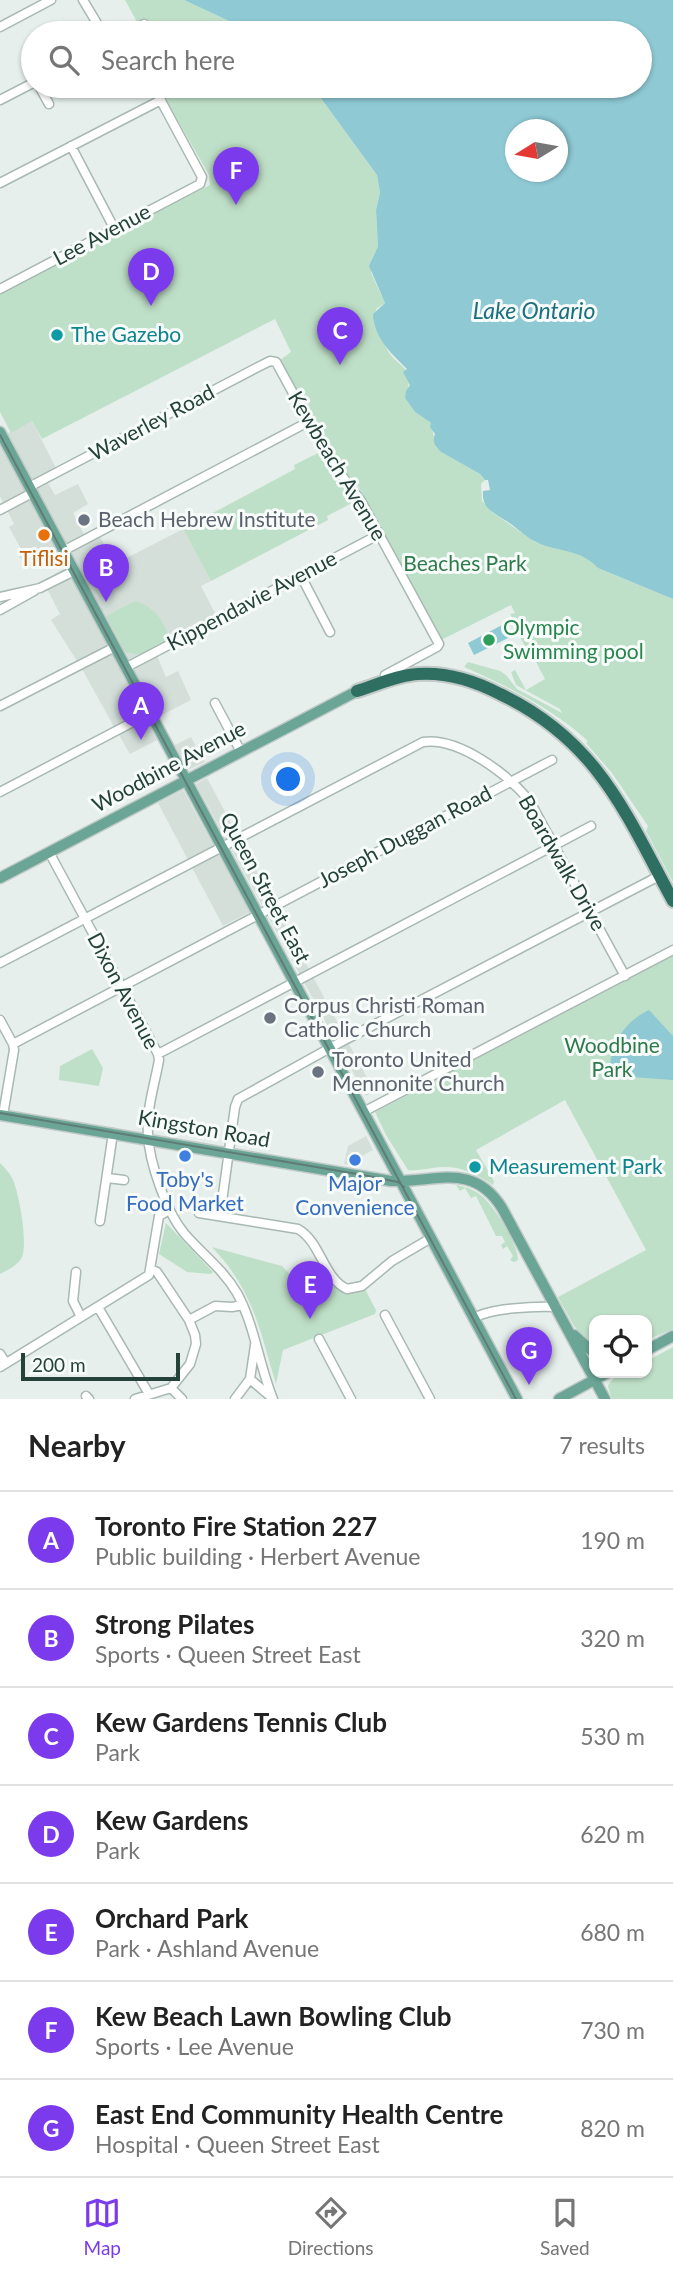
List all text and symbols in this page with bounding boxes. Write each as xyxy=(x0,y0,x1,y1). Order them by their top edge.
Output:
search box xyxy=(21,21,652,98)
icon: search xyxy=(45,41,83,79)
text: Search here xyxy=(101,44,235,76)
north arrow xyxy=(505,119,568,182)
pin: F xyxy=(213,147,259,205)
street label: Lee Avenue xyxy=(48,198,154,270)
pin: D xyxy=(128,248,174,306)
water label: Lake Ontario xyxy=(473,296,595,324)
pin: C xyxy=(317,307,363,365)
place label: The Gazebo xyxy=(71,321,181,346)
marker: The Gazebo xyxy=(49,327,65,343)
street label: Waverley Road xyxy=(84,378,218,465)
street label: Kewbeach Avenue xyxy=(284,386,393,544)
place label: Beach Hebrew Institute xyxy=(98,506,316,531)
marker: Beach Hebrew Institute xyxy=(76,512,92,528)
marker: Tiflisi xyxy=(36,527,52,543)
pin: B xyxy=(83,544,129,602)
street label: Kippendavie Avenue xyxy=(162,544,340,655)
place label: Tiflisi xyxy=(20,545,68,570)
park label: Beaches Park xyxy=(403,550,527,575)
place label: Olympic Swimming pool xyxy=(503,614,644,663)
marker: Olympic Swimming pool xyxy=(481,632,497,648)
pin: A xyxy=(118,682,164,740)
street label: Woodbine Avenue xyxy=(87,715,249,817)
your location xyxy=(271,762,305,796)
street label: Joseph Duggan Road xyxy=(313,779,495,892)
street label: Boardwalk Drive xyxy=(514,790,612,935)
street label: Queen Street East xyxy=(216,808,317,967)
street label: Dixon Avenue xyxy=(83,928,166,1053)
place label: Corpus Christi Roman Catholic Church xyxy=(284,992,485,1041)
marker: Corpus Christi Roman Catholic Church xyxy=(262,1010,278,1026)
park label: Woodbine Park xyxy=(564,1032,660,1081)
place label: Toronto United Mennonite Church xyxy=(332,1046,505,1095)
marker: Toronto United Mennonite Church xyxy=(310,1064,326,1080)
street label: Kingston Road xyxy=(136,1104,272,1151)
marker: Toby's Food Market xyxy=(177,1148,193,1164)
marker: Major Convenience xyxy=(347,1152,363,1168)
place label: Measurement Park xyxy=(489,1153,663,1178)
marker: Measurement Park xyxy=(467,1159,483,1175)
place label: Toby's Food Market xyxy=(126,1166,244,1215)
place label: Major Convenience xyxy=(295,1170,415,1219)
pin: E xyxy=(287,1261,333,1319)
map controls xyxy=(589,1315,652,1378)
button: locate xyxy=(589,1315,652,1378)
pin: G xyxy=(506,1327,552,1385)
scale bar xyxy=(21,1350,180,1382)
text: 200 m xyxy=(32,1353,86,1376)
text: Nearby xyxy=(28,1427,126,1463)
text: 7 results xyxy=(559,1431,645,1459)
text: Toronto Fire Station 227 xyxy=(95,1510,377,1542)
text: A xyxy=(43,1526,59,1554)
text: 190 m xyxy=(580,1526,645,1554)
text: Public building · Herbert Avenue xyxy=(95,1542,420,1570)
text: Strong Pilates xyxy=(95,1608,254,1640)
text: B xyxy=(43,1624,59,1652)
text: 320 m xyxy=(580,1624,645,1652)
text: Sports · Queen Street East xyxy=(95,1640,361,1668)
text: Kew Gardens Tennis Club xyxy=(95,1706,387,1738)
text: C xyxy=(43,1722,59,1750)
text: 530 m xyxy=(580,1722,645,1750)
text: Park xyxy=(95,1738,140,1766)
text: Kew Gardens xyxy=(95,1804,248,1836)
text: D xyxy=(42,1820,60,1848)
text: 620 m xyxy=(580,1820,645,1848)
text: Park xyxy=(95,1836,140,1864)
text: Orchard Park xyxy=(95,1902,248,1934)
text: E xyxy=(44,1918,58,1946)
text: 680 m xyxy=(580,1918,645,1946)
text: Park · Ashland Avenue xyxy=(95,1934,319,1962)
text: Kew Beach Lawn Bowling Club xyxy=(95,2000,452,2032)
text: F xyxy=(44,2016,58,2044)
text: 730 m xyxy=(580,2016,645,2044)
text: Sports · Lee Avenue xyxy=(95,2032,294,2060)
text: East End Community Health Centre xyxy=(95,2098,503,2130)
text: G xyxy=(43,2114,59,2142)
text: 820 m xyxy=(580,2114,645,2142)
text: Hospital · Queen Street East xyxy=(95,2130,380,2158)
tab: Map xyxy=(83,2194,121,2259)
tab: Directions xyxy=(288,2194,374,2259)
tab: Saved xyxy=(540,2194,590,2259)

